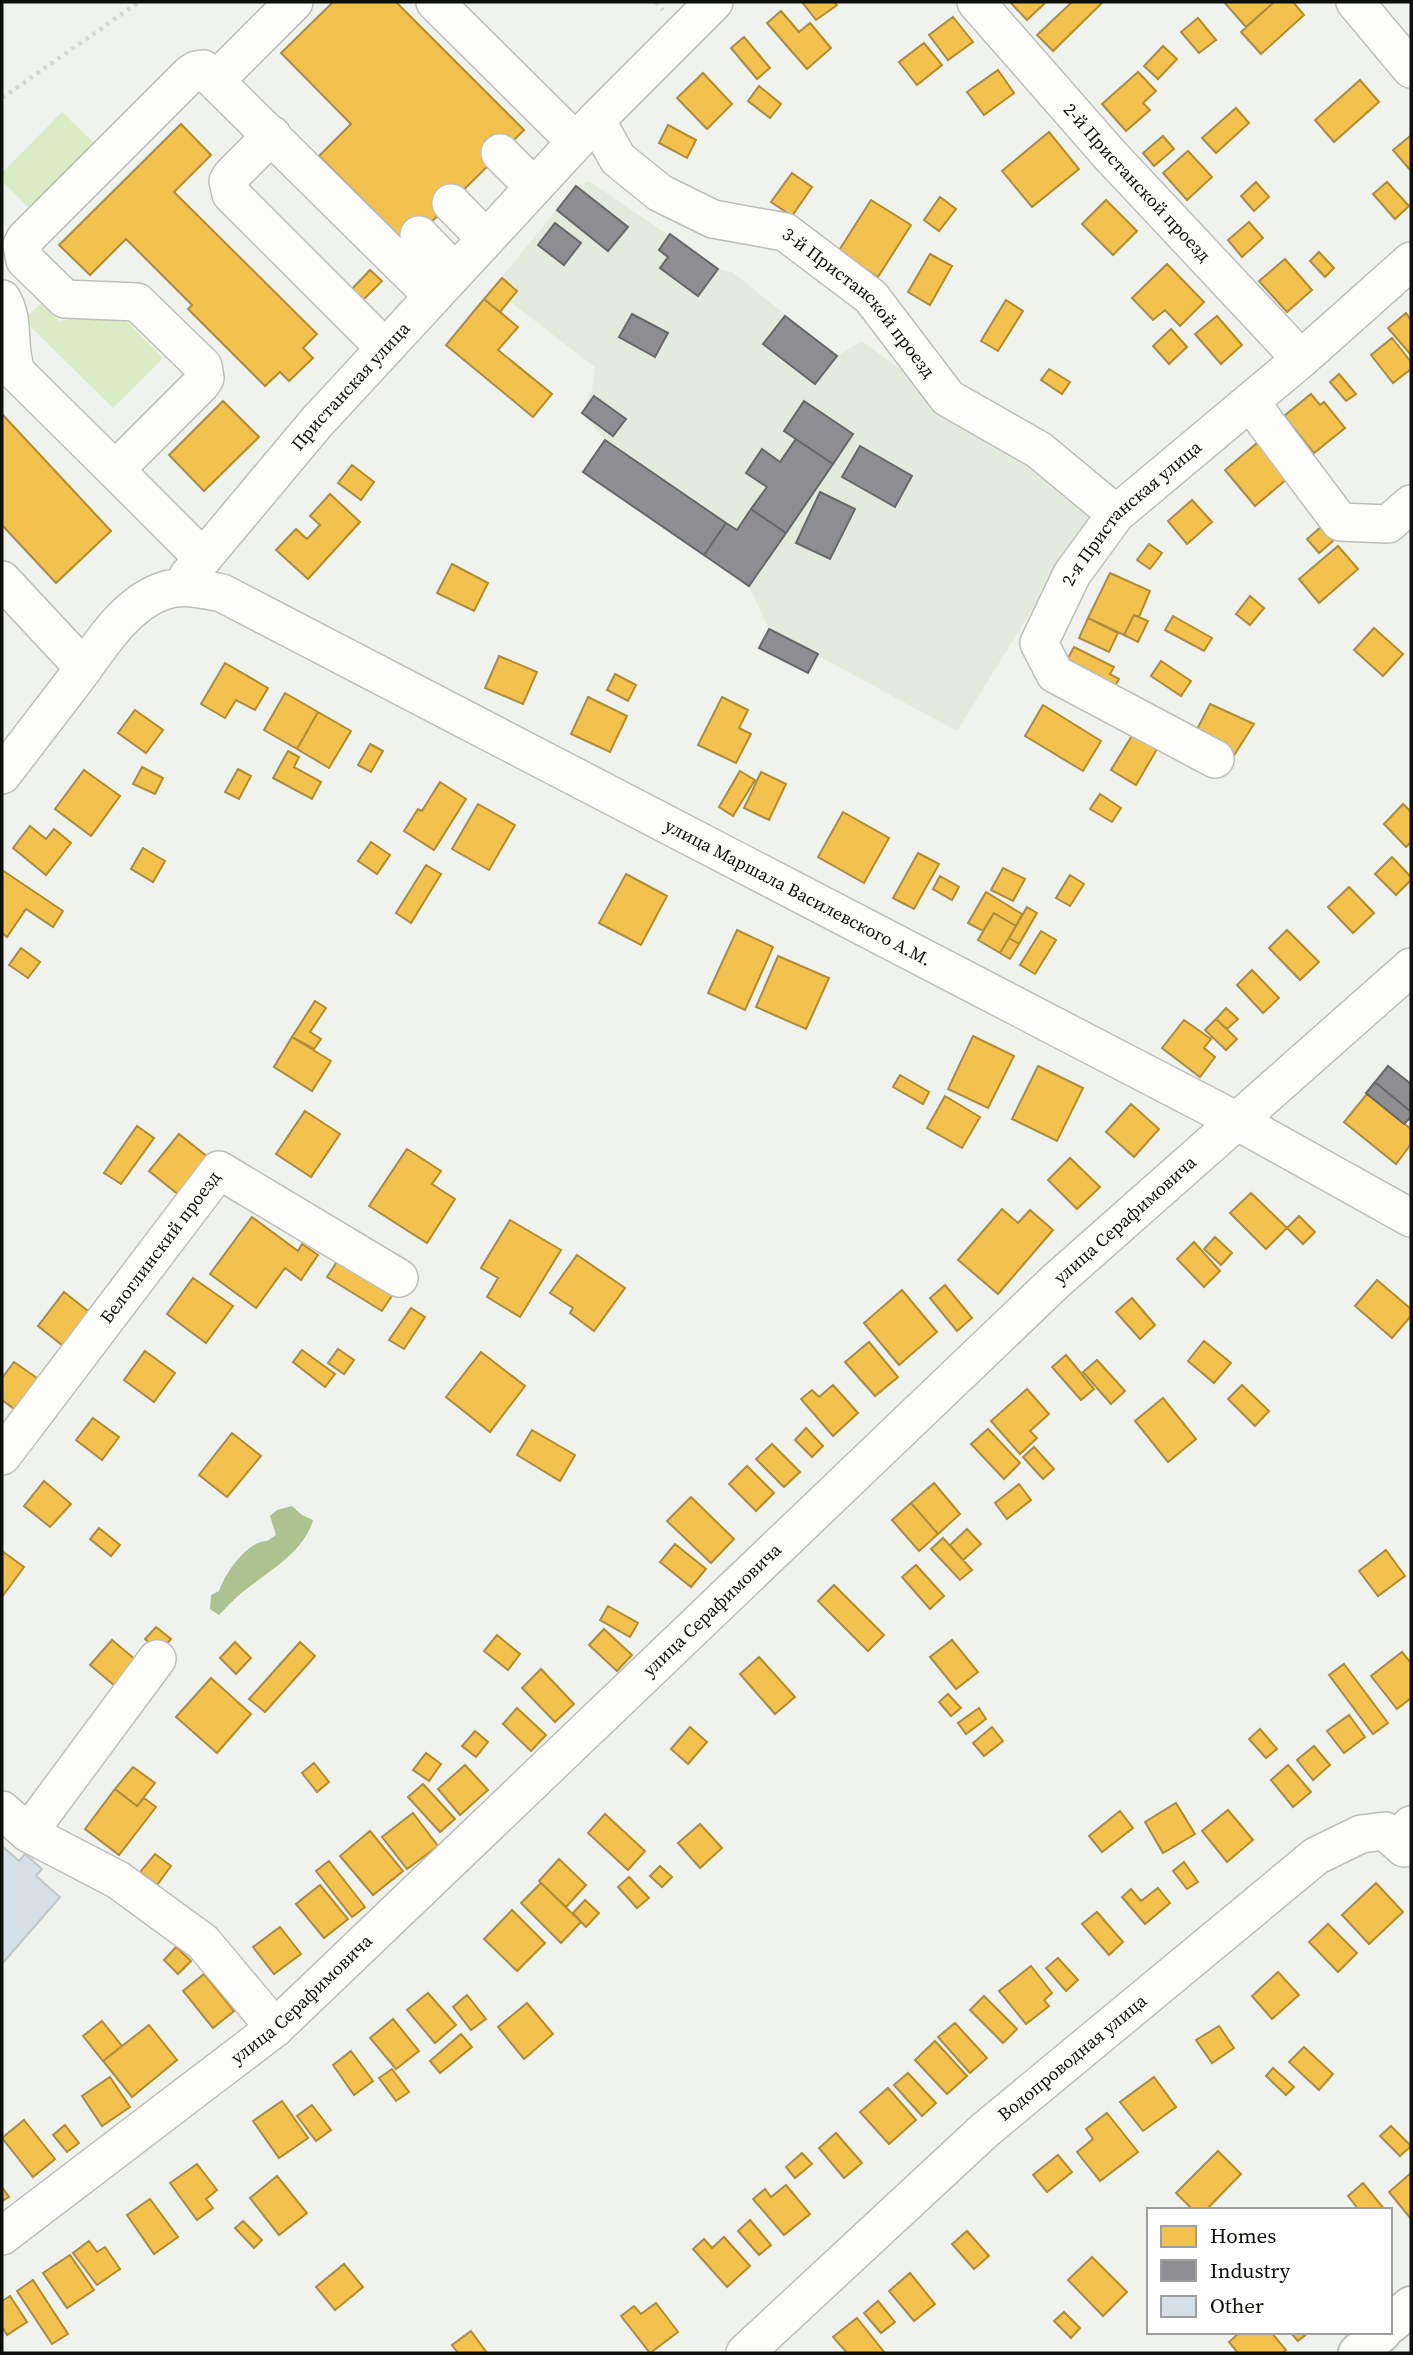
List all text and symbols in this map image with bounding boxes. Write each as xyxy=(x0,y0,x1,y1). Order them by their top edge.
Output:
street label: 2-й Пристанской проезд xyxy=(1058,98,1217,267)
street label: 3-й Пристанской проезд xyxy=(777,221,941,383)
street label: Пристанская улица xyxy=(285,315,416,456)
street label: 2-я Пристанская улица xyxy=(1055,434,1207,590)
street label: улица Маршала Василевского А.М. xyxy=(661,812,936,972)
street label: улица Серафимовича xyxy=(1048,1149,1202,1290)
street label: Белоглинский проезд xyxy=(94,1165,226,1328)
street label: улица Серафимовича xyxy=(637,1537,787,1682)
street label: улица Серафимовича xyxy=(225,1928,378,2069)
street label: Водопроводная улица xyxy=(992,1988,1152,2126)
legend xyxy=(1147,2208,1392,2334)
text: Homes xyxy=(1210,2221,1276,2250)
text: Industry xyxy=(1210,2256,1290,2285)
text: Other xyxy=(1210,2291,1264,2320)

